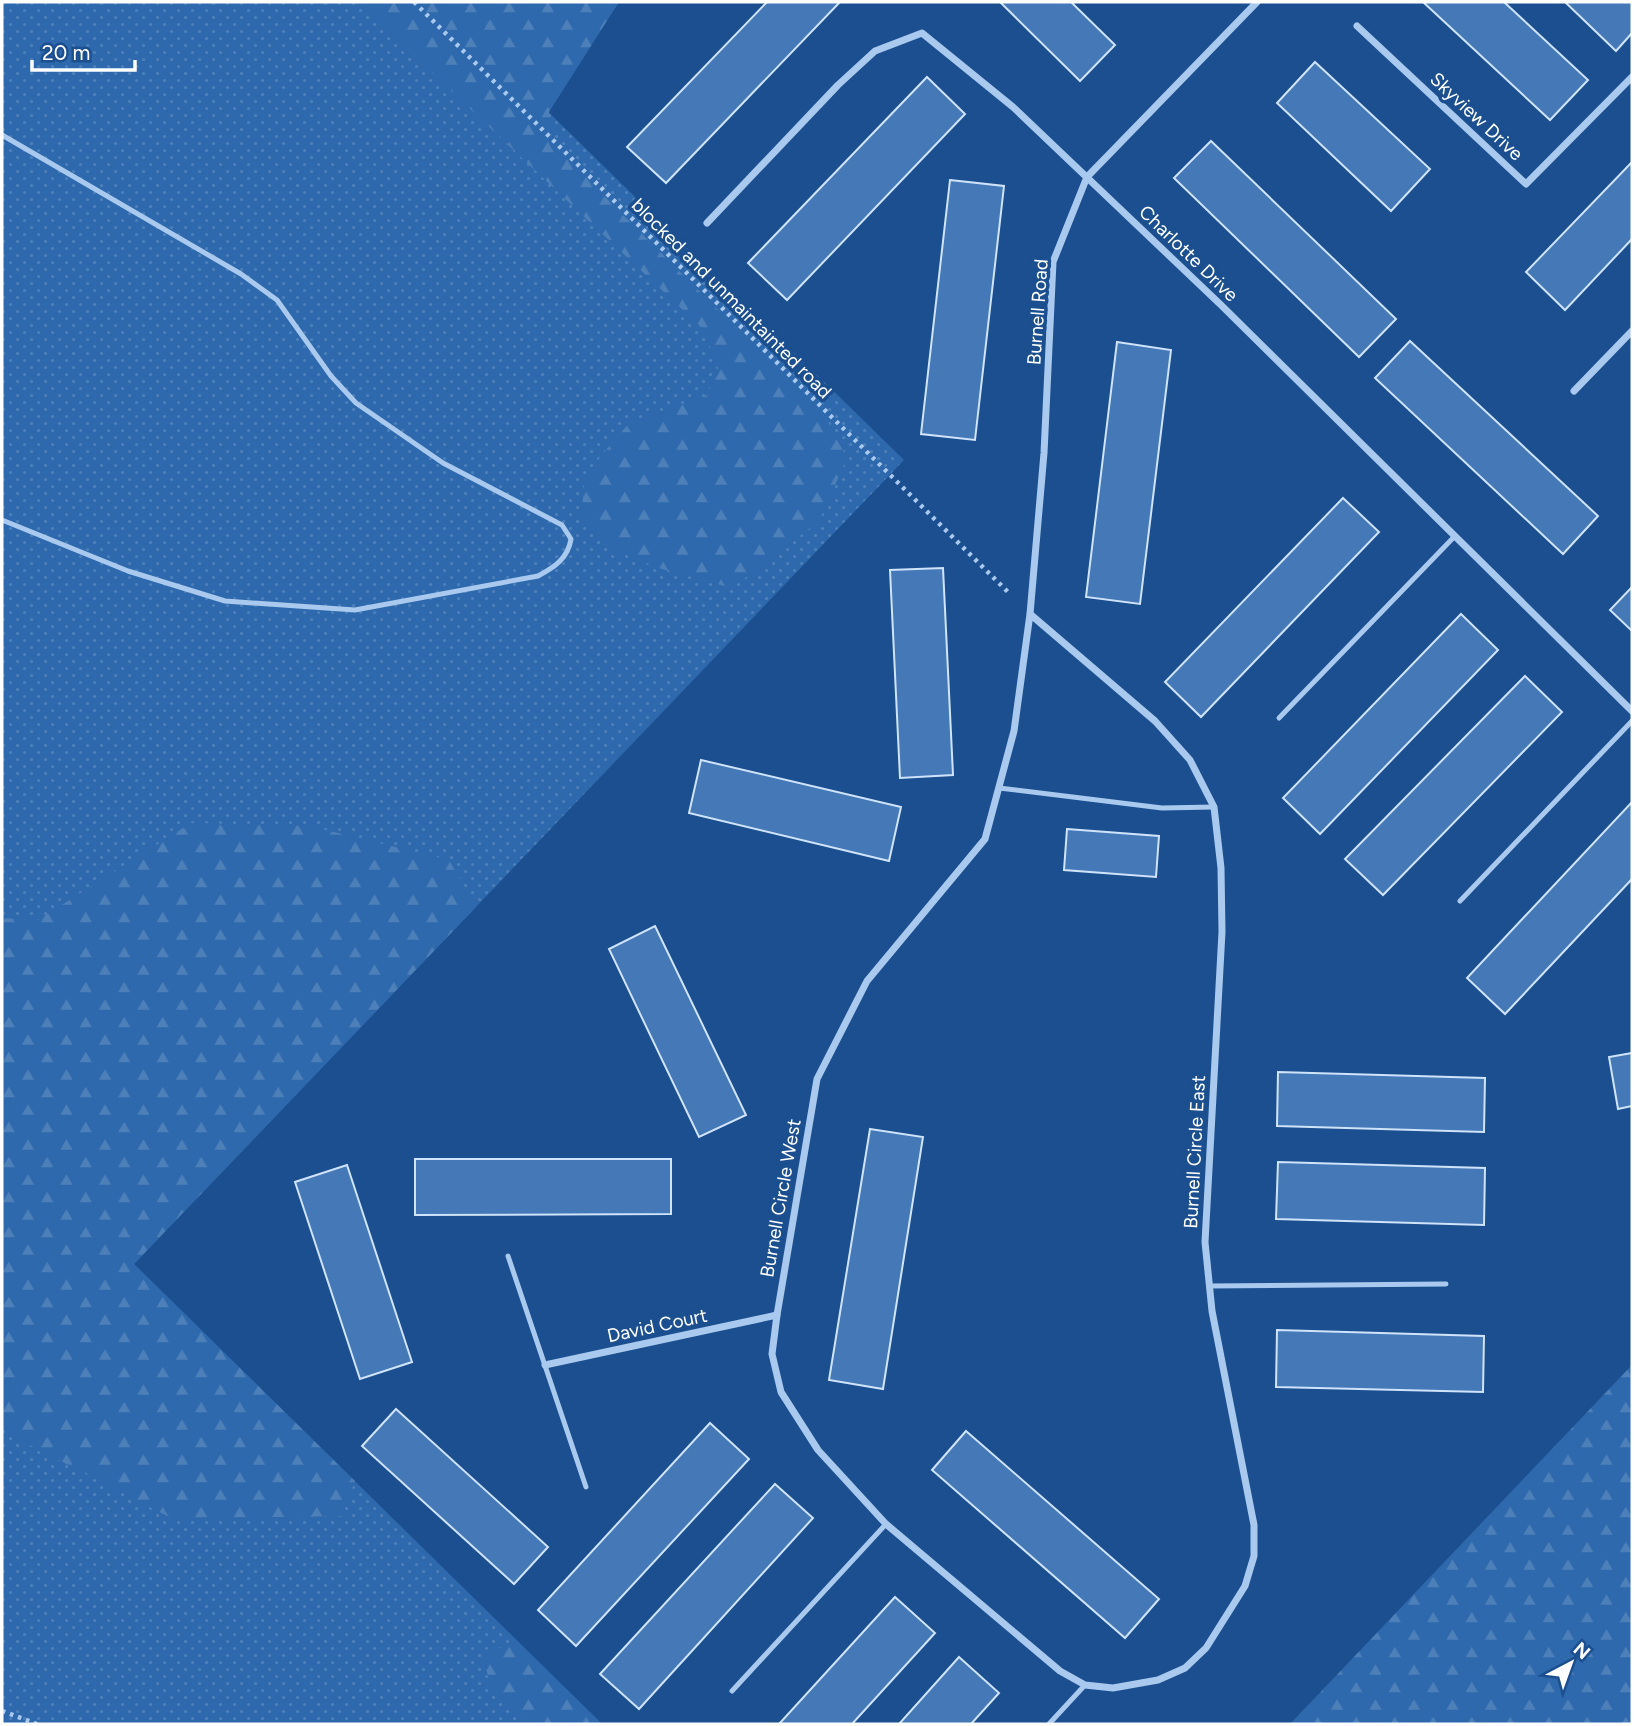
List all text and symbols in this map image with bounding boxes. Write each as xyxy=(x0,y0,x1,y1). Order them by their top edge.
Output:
scale bar xyxy=(32,28,135,72)
text: 20 m xyxy=(42,40,90,65)
street label: Skyview Drive xyxy=(1425,67,1528,165)
street label: blocked and unmaintainted road xyxy=(627,194,836,403)
street label: Charlotte Drive xyxy=(1134,200,1243,306)
street label: Burnell Road xyxy=(1022,258,1053,366)
street label: Burnell Circle East xyxy=(1179,1075,1210,1229)
street label: Burnell Circle West xyxy=(755,1117,806,1279)
street label: David Court xyxy=(605,1304,709,1347)
north arrow xyxy=(1536,1628,1606,1698)
text: N xyxy=(1569,1637,1595,1664)

